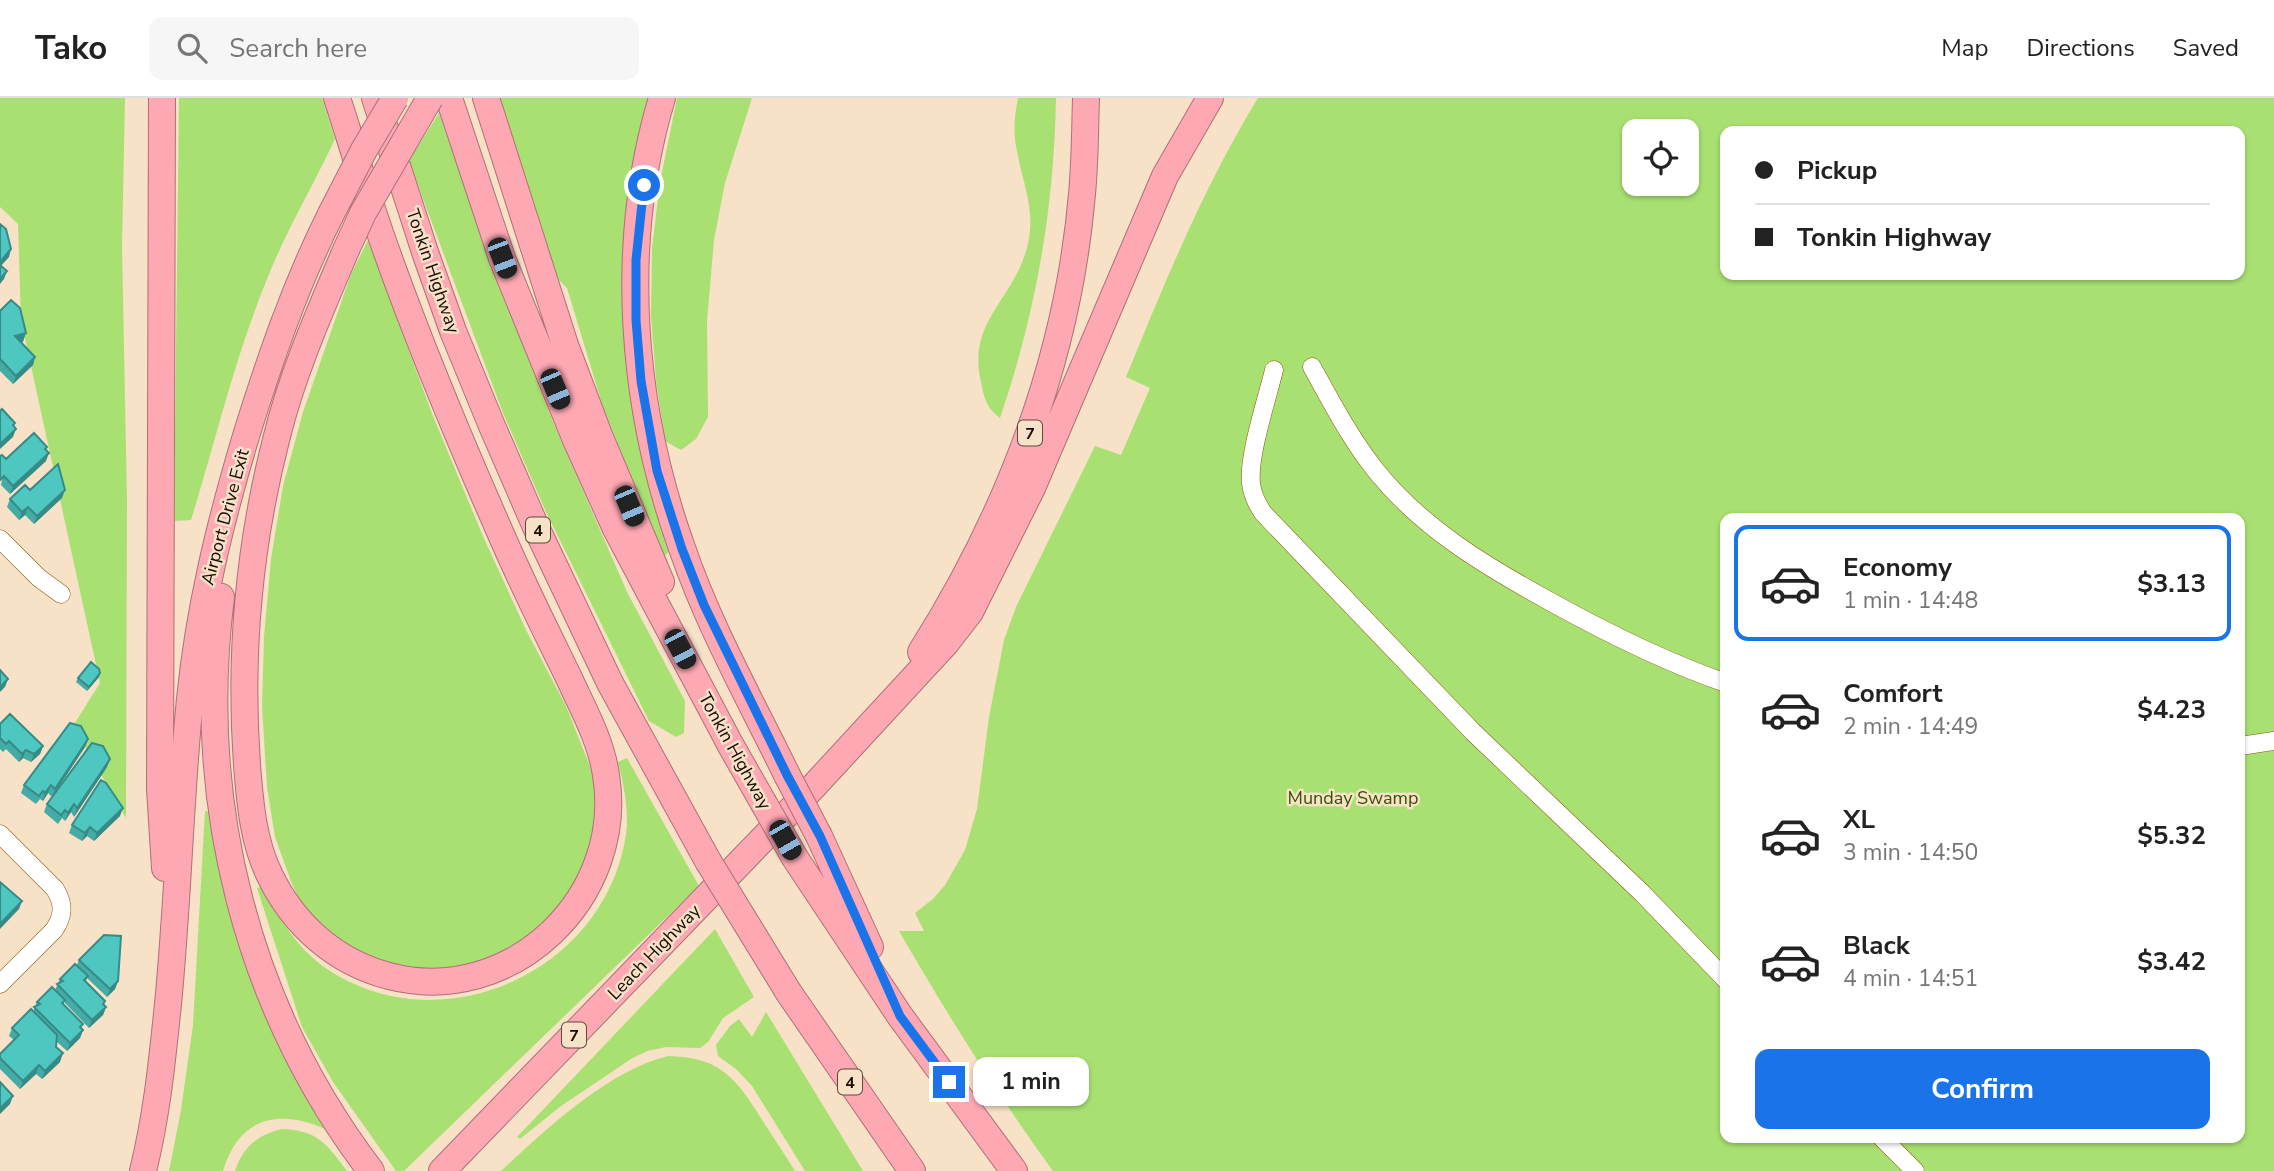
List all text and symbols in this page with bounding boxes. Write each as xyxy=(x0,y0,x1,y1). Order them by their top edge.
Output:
search box xyxy=(149,17,639,80)
text: Tako xyxy=(35,26,107,71)
icon: search xyxy=(173,29,211,67)
text: Search here xyxy=(229,31,367,66)
text: Map xyxy=(1941,32,1988,64)
text: Directions xyxy=(2026,32,2135,64)
text: Saved xyxy=(2173,32,2239,64)
map controls xyxy=(1622,119,1699,196)
button: locate xyxy=(1622,119,1699,196)
text: Pickup xyxy=(1797,153,1877,188)
route start xyxy=(628,169,660,201)
street label: Tonkin Highway xyxy=(401,206,466,337)
text: Tonkin Highway xyxy=(1797,220,1991,255)
car xyxy=(485,235,520,281)
car xyxy=(538,366,573,412)
road number: 7 xyxy=(1018,420,1042,446)
street label: Airport Drive Exit xyxy=(195,446,255,588)
car xyxy=(612,483,647,529)
road number: 4 xyxy=(526,518,550,542)
text: Economy xyxy=(1843,550,1952,585)
icon: car xyxy=(1759,552,1822,615)
text: $3.13 xyxy=(2137,566,2206,601)
text: 1 min · 14:48 xyxy=(1843,585,1978,616)
car xyxy=(661,626,700,672)
text: Comfort xyxy=(1843,676,1943,711)
icon: car xyxy=(1759,678,1822,741)
street label: Tonkin Highway xyxy=(693,688,777,814)
text: $4.23 xyxy=(2137,692,2206,727)
text: 2 min · 14:49 xyxy=(1843,711,1978,742)
park label: Munday Swamp xyxy=(1288,786,1418,810)
text: XL xyxy=(1843,802,1875,837)
icon: car xyxy=(1759,804,1822,867)
car xyxy=(766,817,805,863)
text: $5.32 xyxy=(2137,818,2206,853)
text: 3 min · 14:50 xyxy=(1843,837,1978,868)
street label: Leach Highway xyxy=(602,898,706,1005)
text: Black xyxy=(1843,928,1910,963)
icon: car xyxy=(1759,930,1822,993)
text: $3.42 xyxy=(2137,944,2206,979)
text: 4 min · 14:51 xyxy=(1843,963,1978,994)
road number: 7 xyxy=(562,1023,586,1048)
button: Confirm xyxy=(1755,1049,2210,1129)
callout: 1 min xyxy=(974,1058,1089,1107)
route end xyxy=(933,1066,965,1098)
text: 1 min xyxy=(1001,1066,1061,1097)
road number: 4 xyxy=(838,1070,862,1094)

